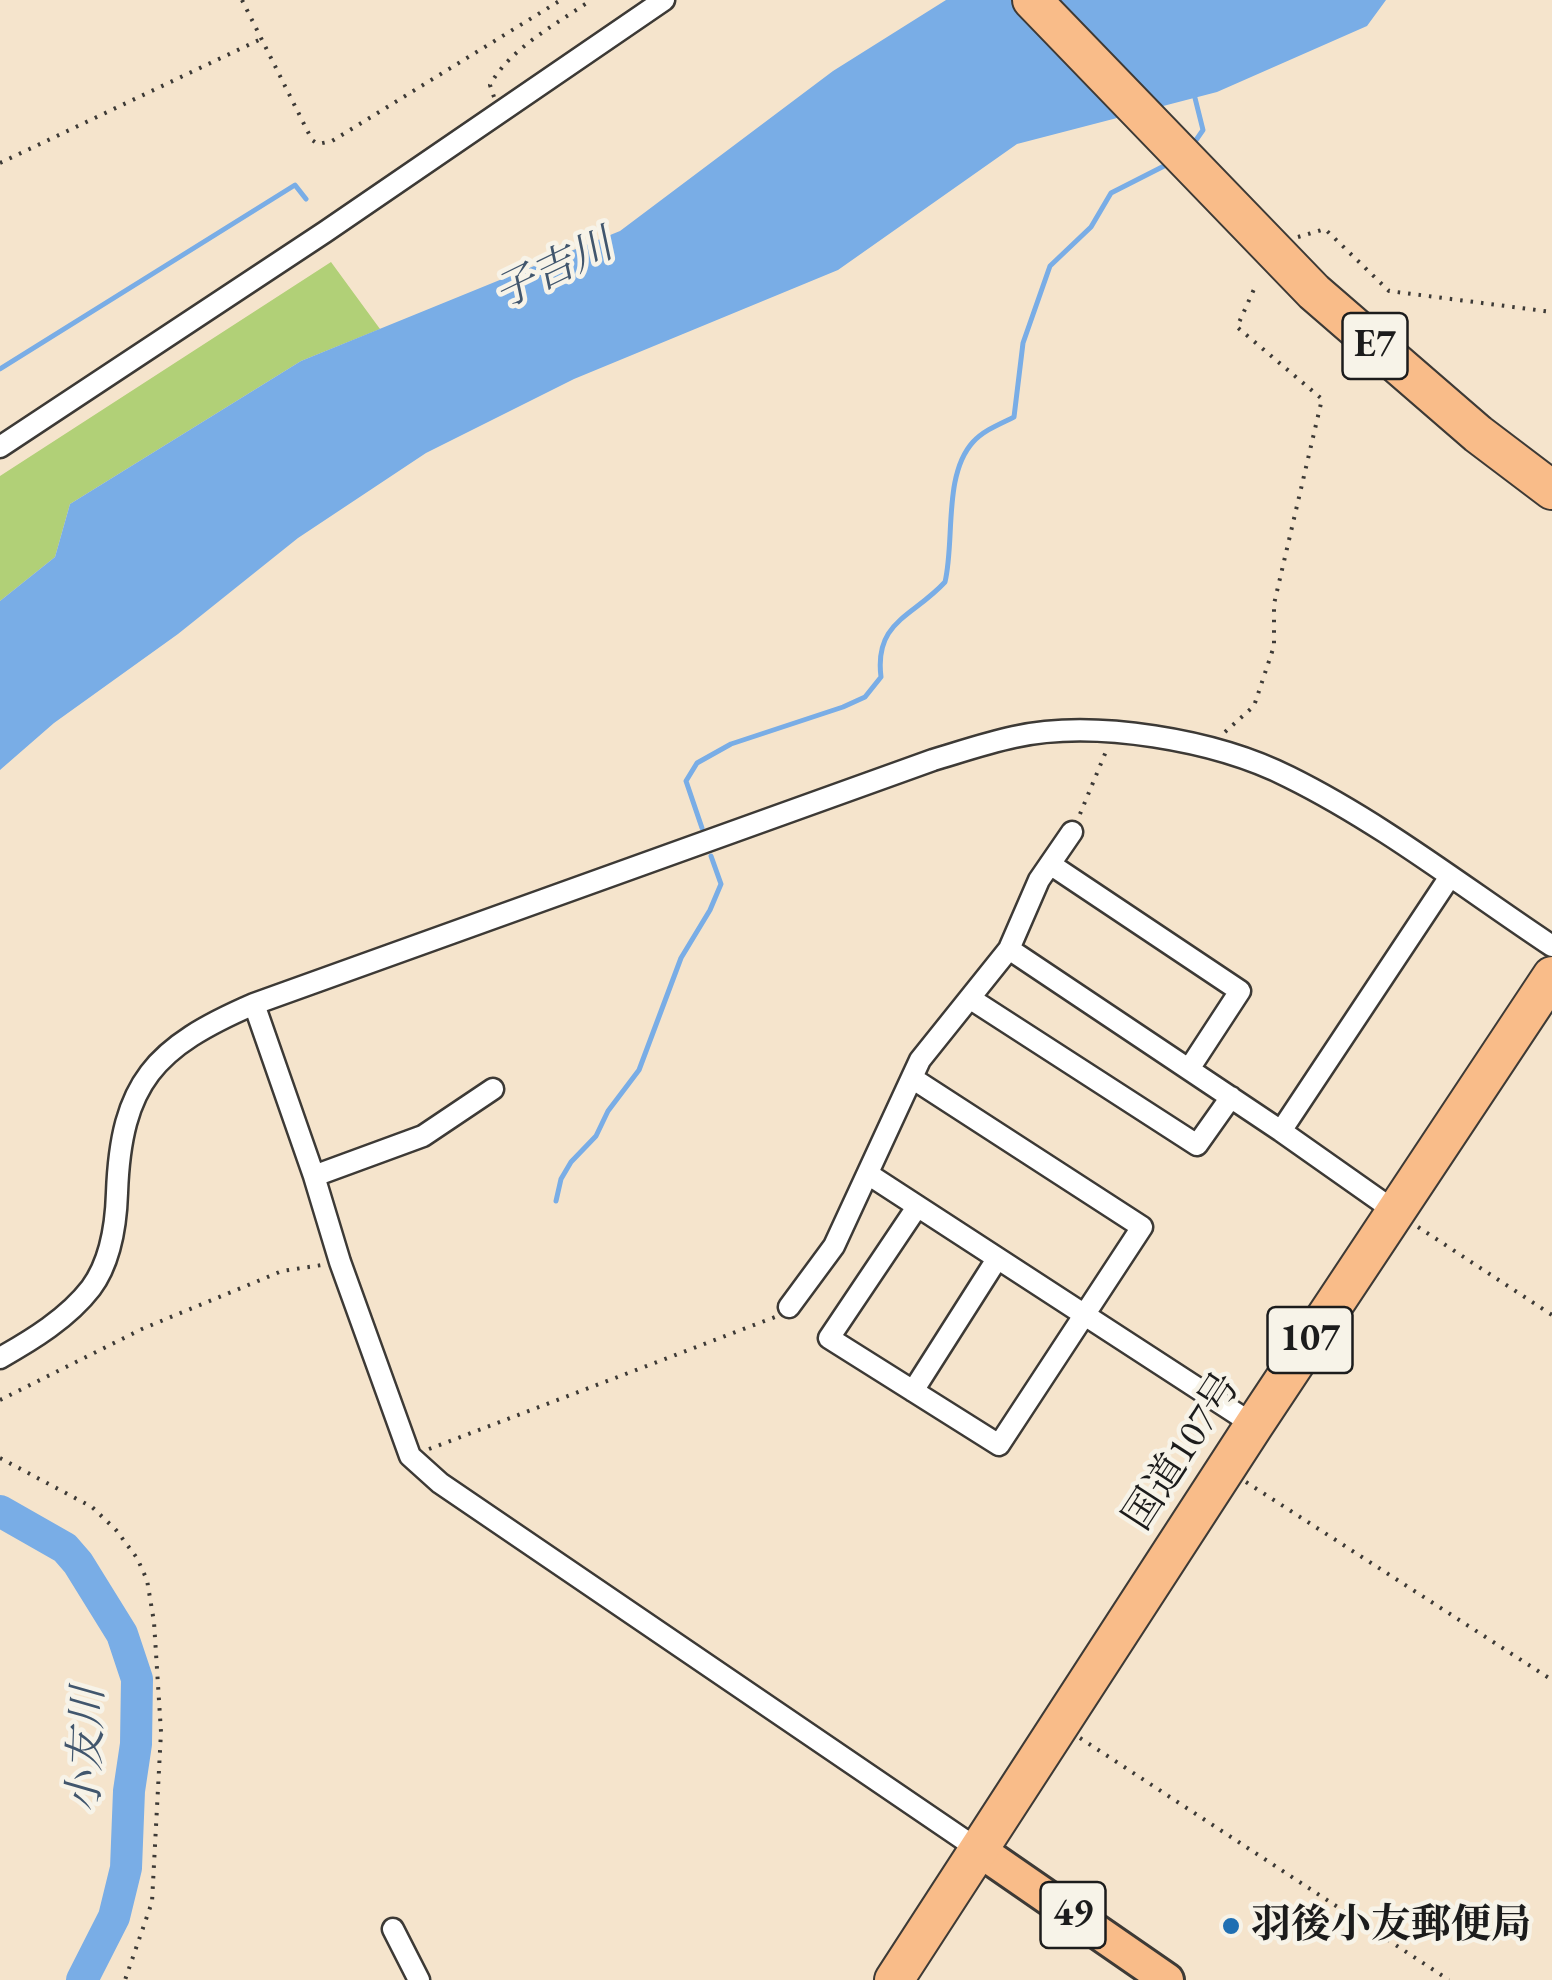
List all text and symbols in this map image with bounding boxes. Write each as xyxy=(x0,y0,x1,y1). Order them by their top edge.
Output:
water label: 子吉川 xyxy=(486,221,622,321)
road number: E7 xyxy=(1342,313,1408,379)
road number: 107 xyxy=(1268,1307,1352,1373)
street label: 国道107号 xyxy=(1115,1364,1251,1540)
water label: 小友川 xyxy=(61,1686,115,1814)
road number: 49 xyxy=(1040,1882,1106,1948)
place label: 羽後小友郵便局 xyxy=(1251,1902,1531,1950)
marker: 羽後小友郵便局 xyxy=(1220,1915,1242,1937)

